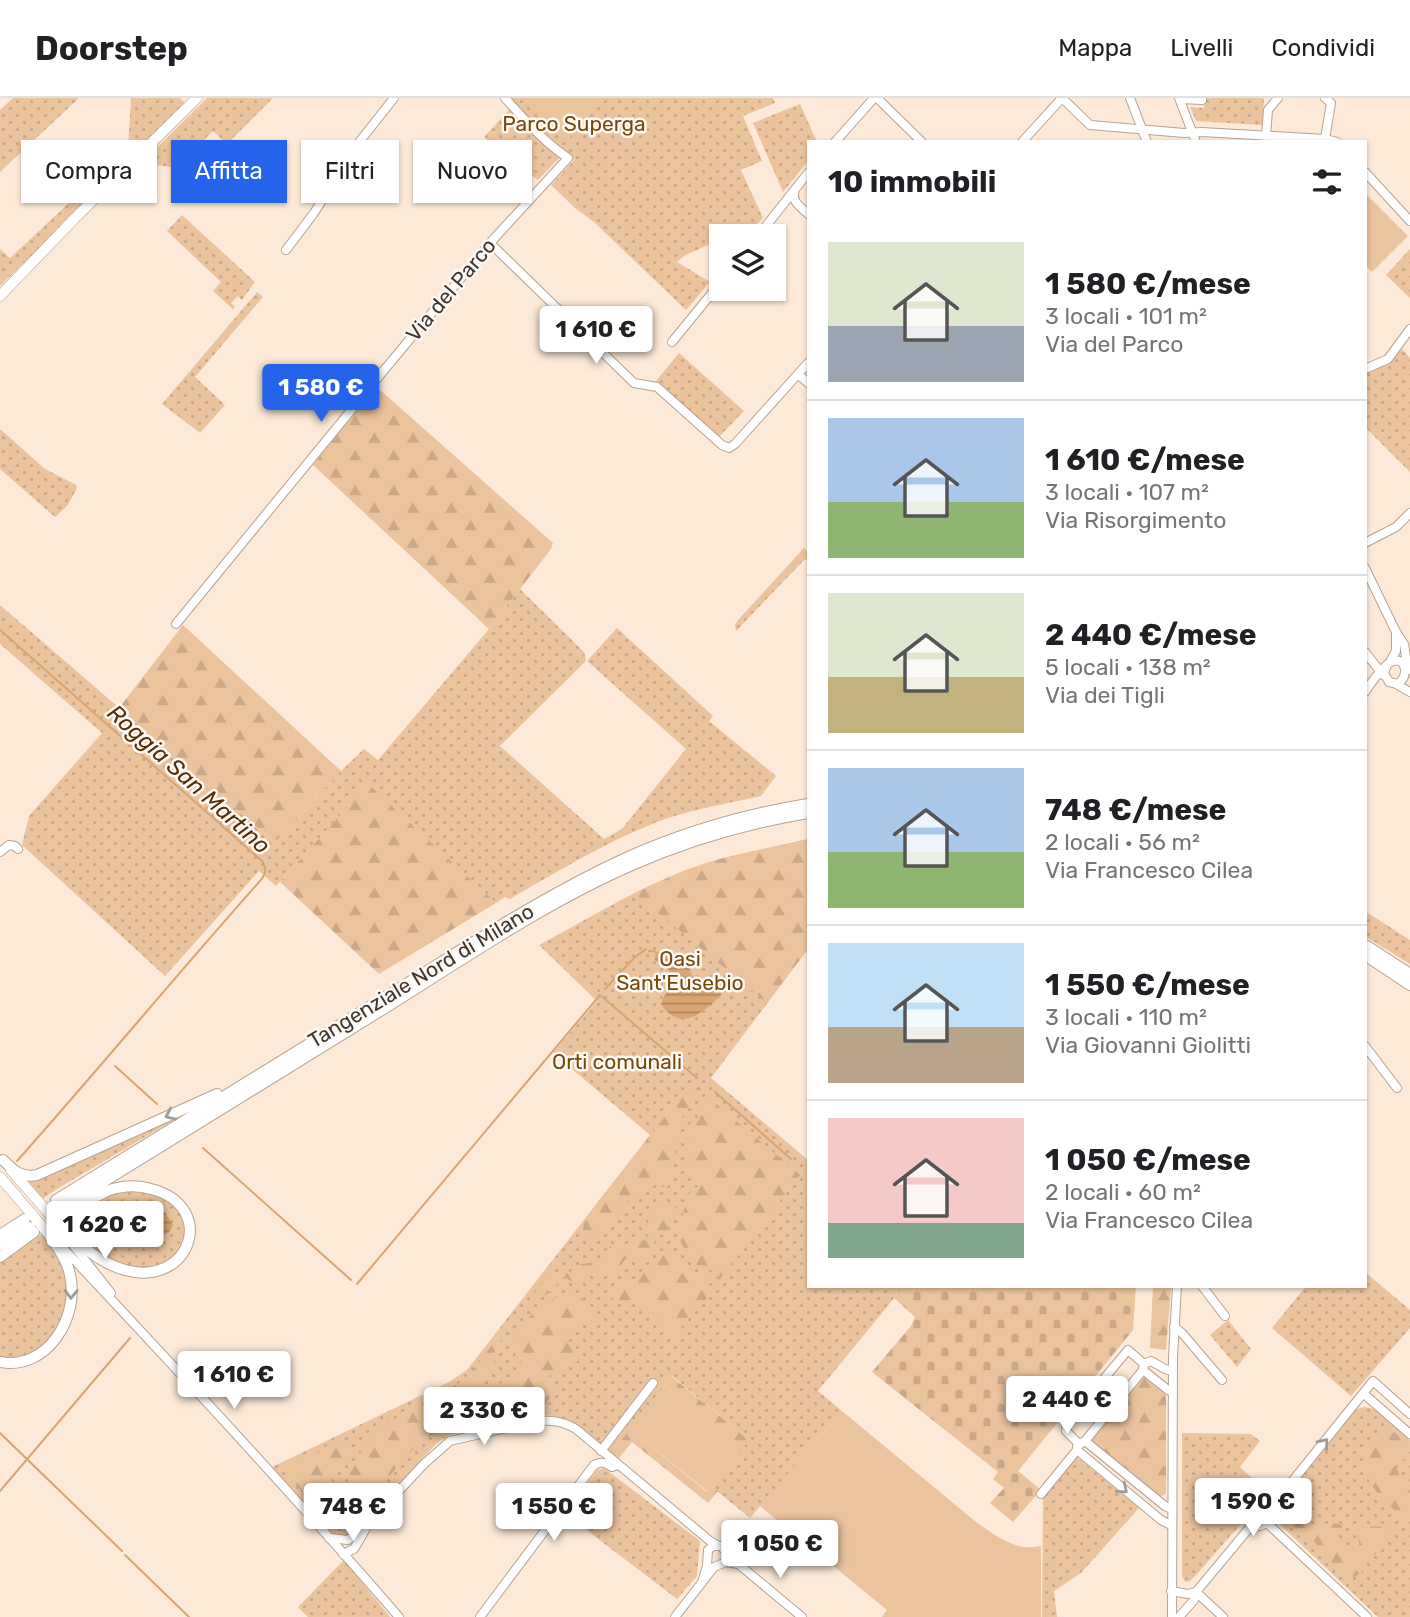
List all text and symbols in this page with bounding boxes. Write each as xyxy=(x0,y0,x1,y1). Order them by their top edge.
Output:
text: Doorstep xyxy=(35,29,188,68)
text: Mappa xyxy=(1058,34,1132,62)
text: Livelli xyxy=(1170,34,1233,62)
text: Condividi xyxy=(1271,34,1375,62)
park label: Parco Superga xyxy=(502,111,646,136)
chip: Compra xyxy=(21,140,157,203)
chip: Affitta xyxy=(171,140,287,203)
chip: Filtri xyxy=(301,140,399,203)
chip: Nuovo xyxy=(413,140,532,203)
icon: filters xyxy=(1308,163,1346,201)
text: 10 immobili xyxy=(828,164,996,200)
map controls xyxy=(709,224,786,301)
button: layers xyxy=(709,224,786,301)
street label: Via del Parco xyxy=(400,233,501,346)
text: 1 580 €/mese xyxy=(1045,266,1251,302)
icon: home xyxy=(884,270,968,354)
text: 3 locali · 101 m² xyxy=(1045,302,1207,330)
pin: 1 610 € xyxy=(531,306,661,366)
text: 1 610 € xyxy=(556,315,636,343)
text: Via del Parco xyxy=(1045,330,1183,358)
pin: 1 580 € xyxy=(256,364,386,424)
text: 1 580 € xyxy=(278,373,364,401)
text: 1 610 €/mese xyxy=(1045,442,1245,478)
icon: home xyxy=(884,446,968,530)
text: 3 locali · 107 m² xyxy=(1045,478,1209,506)
text: Via Risorgimento xyxy=(1045,506,1227,534)
text: 2 440 €/mese xyxy=(1045,617,1257,653)
icon: home xyxy=(884,621,968,705)
text: 5 locali · 138 m² xyxy=(1045,653,1211,681)
text: Via dei Tigli xyxy=(1045,681,1165,709)
water label: Roggia San Martino xyxy=(102,698,276,860)
text: 748 €/mese xyxy=(1045,792,1226,828)
icon: home xyxy=(884,796,968,880)
text: 2 locali · 56 m² xyxy=(1045,828,1200,856)
text: Via Francesco Cilea xyxy=(1045,856,1253,884)
street label: Tangenziale Nord di Milano xyxy=(303,898,538,1053)
park label: Oasi Sant'Eusebio xyxy=(616,946,744,995)
text: 1 550 €/mese xyxy=(1045,967,1250,1003)
icon: home xyxy=(884,971,968,1055)
text: 3 locali · 110 m² xyxy=(1045,1003,1207,1031)
text: Via Giovanni Giolitti xyxy=(1045,1031,1251,1059)
park label: Orti comunali xyxy=(552,1049,682,1074)
one-way arrow xyxy=(165,1107,177,1121)
text: 1 050 €/mese xyxy=(1045,1142,1251,1178)
icon: home xyxy=(884,1146,968,1230)
text: 2 locali · 60 m² xyxy=(1045,1178,1201,1206)
pin: 1 620 € xyxy=(40,1202,170,1261)
text: Via Francesco Cilea xyxy=(1045,1206,1253,1234)
text: 1 620 € xyxy=(63,1210,147,1238)
one-way arrow xyxy=(63,1289,79,1300)
pin: 1 610 € xyxy=(169,1352,299,1411)
text: 1 610 € xyxy=(194,1360,274,1388)
pin: 2 440 € xyxy=(1002,1376,1132,1436)
text: 2 440 € xyxy=(1022,1385,1112,1413)
pin: 2 330 € xyxy=(419,1388,549,1447)
text: 2 330 € xyxy=(440,1396,528,1424)
one-way arrow xyxy=(1316,1438,1328,1451)
pin: 1 590 € xyxy=(1188,1478,1318,1538)
one-way arrow xyxy=(1115,1481,1128,1493)
pin: 748 € xyxy=(304,1484,402,1543)
pin: 1 550 € xyxy=(489,1484,619,1543)
text: 1 590 € xyxy=(1211,1487,1295,1515)
text: 748 € xyxy=(320,1492,386,1520)
text: 1 550 € xyxy=(512,1492,596,1520)
pin: 1 050 € xyxy=(715,1520,845,1580)
text: 1 050 € xyxy=(737,1529,823,1557)

